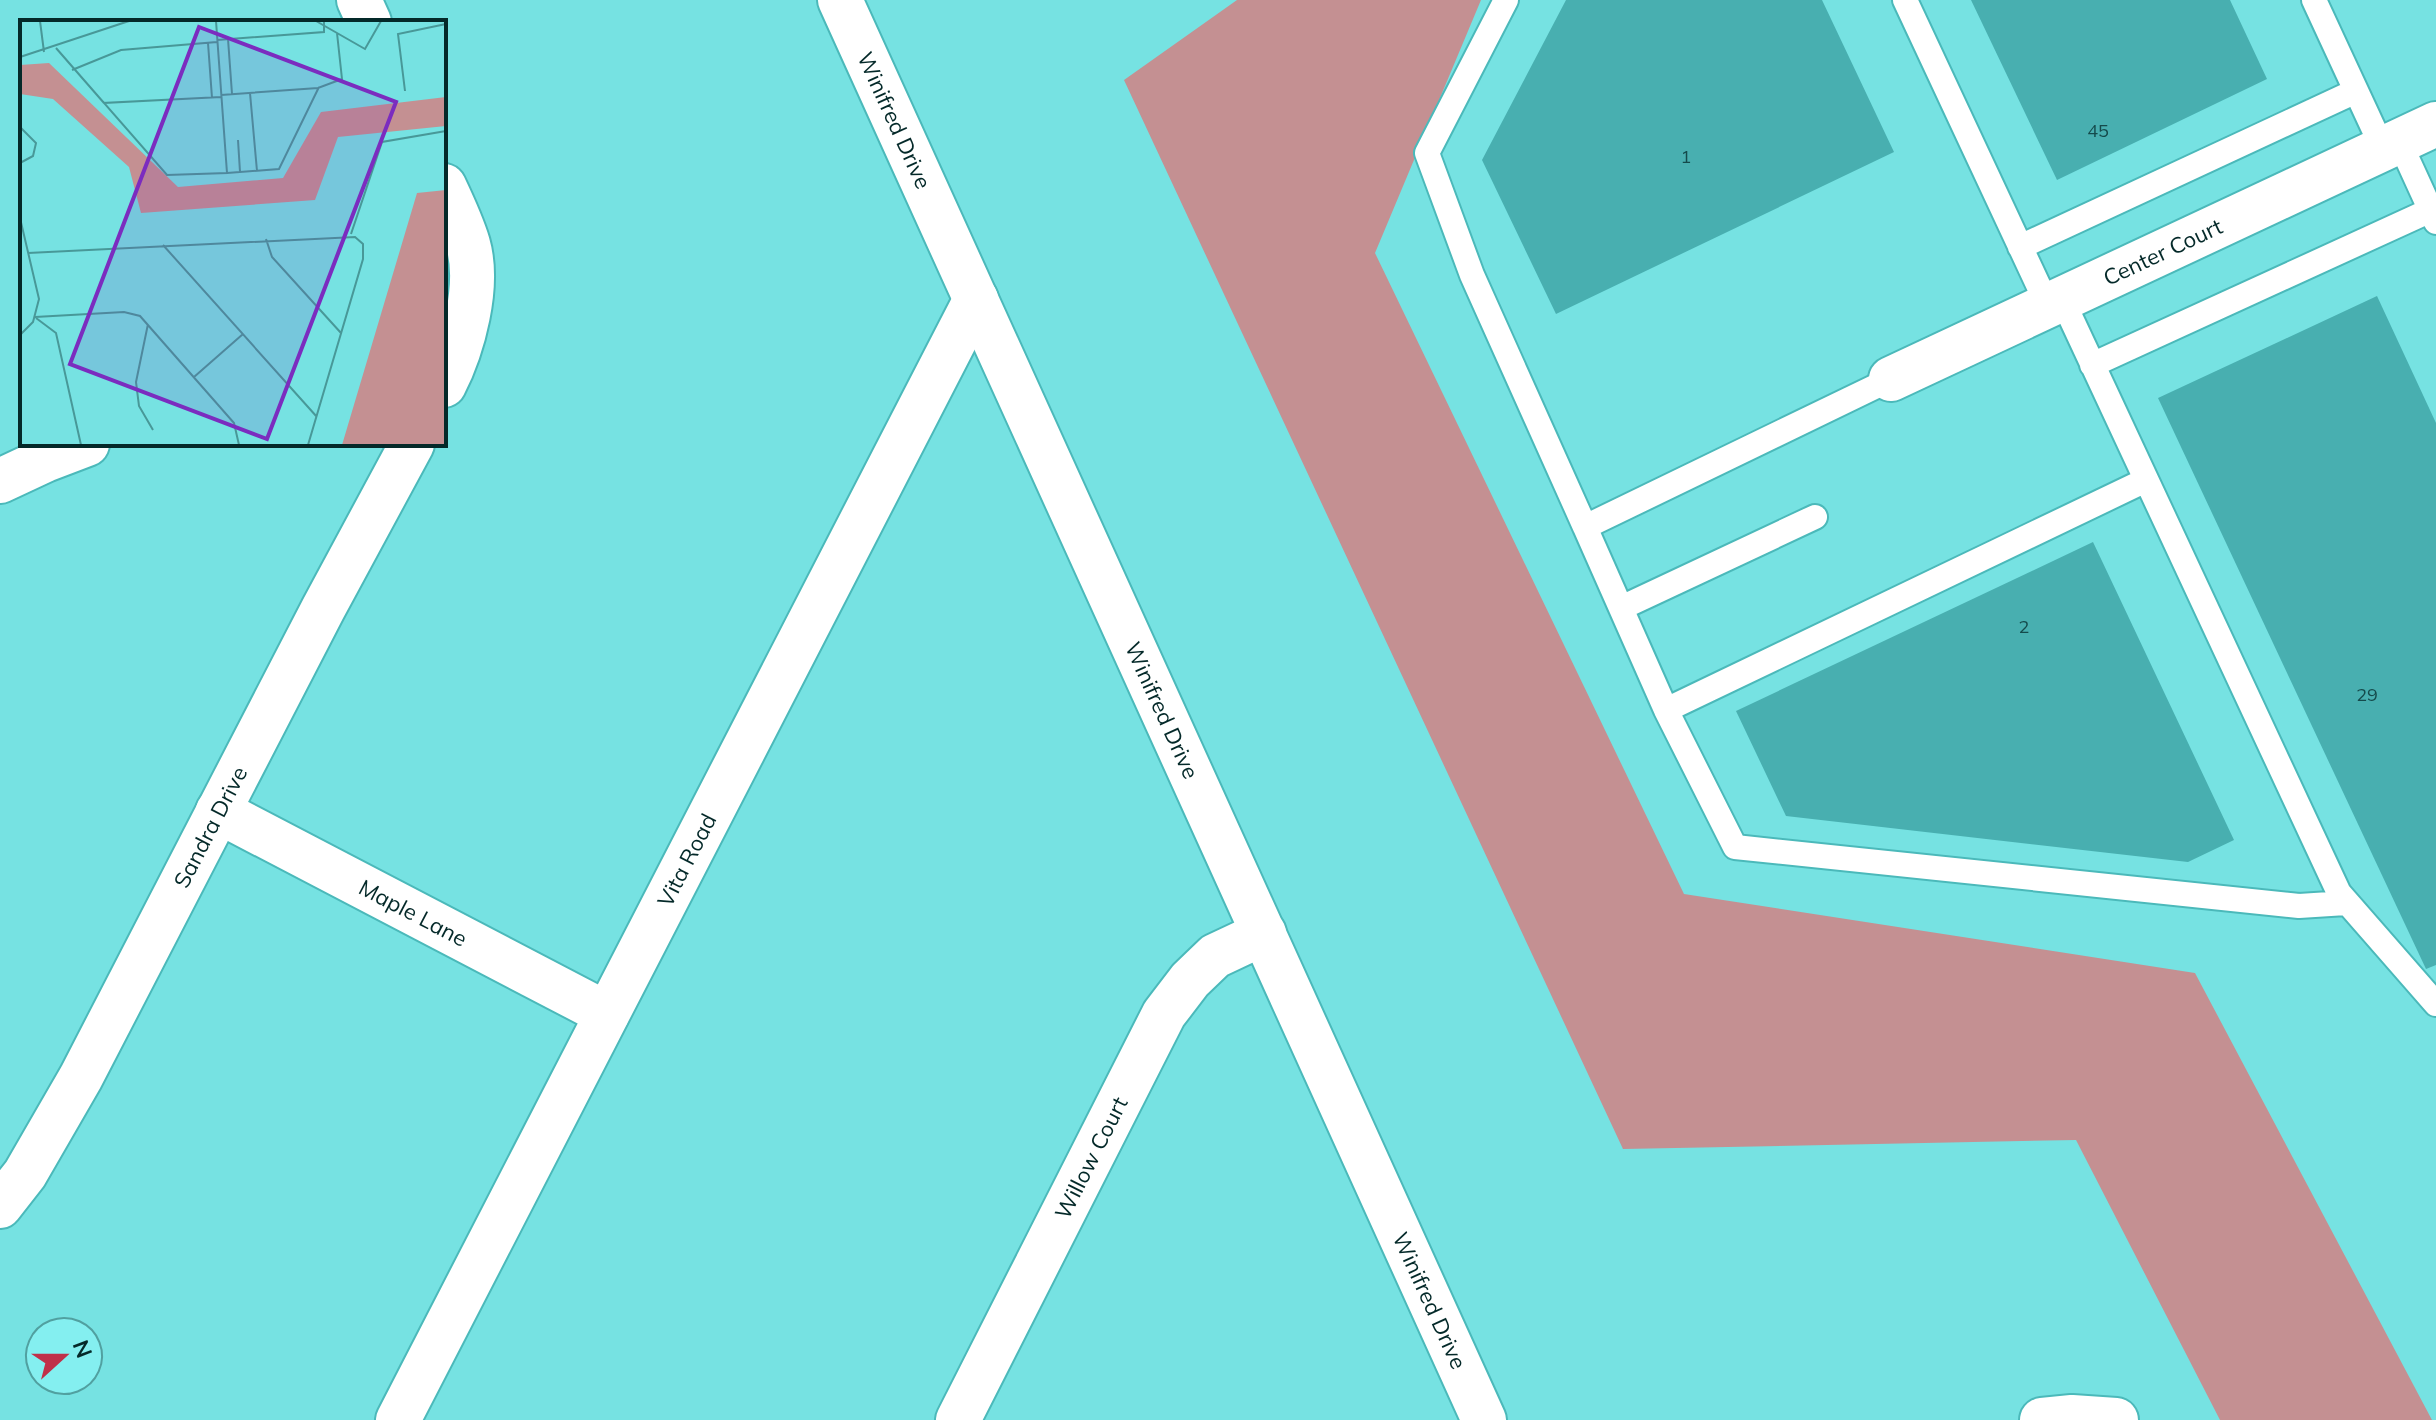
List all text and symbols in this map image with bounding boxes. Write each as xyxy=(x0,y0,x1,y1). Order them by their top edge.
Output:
inset map xyxy=(20,20,446,446)
street label: Winifred Drive xyxy=(851,47,938,193)
house number: 45 xyxy=(2087,119,2109,142)
house number: 1 xyxy=(1681,145,1691,168)
street label: Center Court xyxy=(2099,212,2227,292)
house number: 2 xyxy=(2019,615,2029,638)
street label: Winifred Drive xyxy=(1119,638,1205,783)
house number: 29 xyxy=(2356,683,2378,706)
street label: Sandra Drive xyxy=(167,762,253,893)
street label: Vita Road xyxy=(651,809,722,911)
street label: Maple Lane xyxy=(354,873,472,953)
street label: Willow Court xyxy=(1048,1092,1134,1224)
street label: Winifred Drive xyxy=(1387,1228,1473,1373)
north arrow xyxy=(24,1316,104,1396)
text: N xyxy=(67,1336,99,1362)

